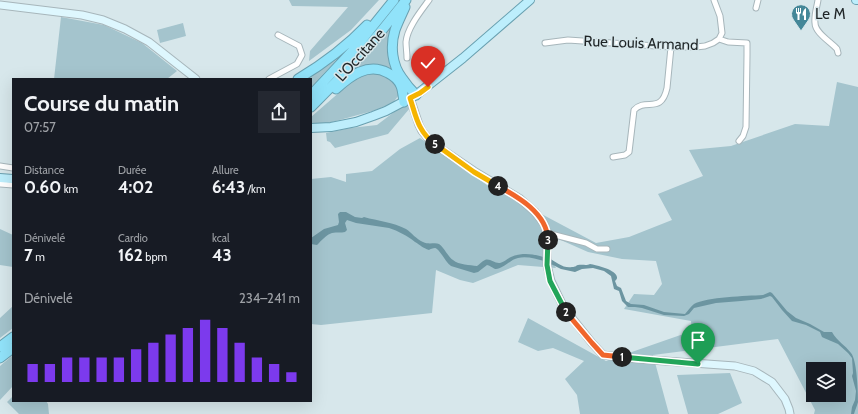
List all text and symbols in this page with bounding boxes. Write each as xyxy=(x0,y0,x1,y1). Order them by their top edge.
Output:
restaurant icon: Le M xyxy=(790,3,812,31)
place label: Le M xyxy=(815,5,846,23)
street label: L'Occitane xyxy=(331,25,389,85)
street label: Rue Louis Armand xyxy=(583,32,699,54)
pin xyxy=(411,46,445,87)
icon: check xyxy=(417,52,439,74)
text: Course du matin xyxy=(24,90,179,117)
button: share xyxy=(258,91,300,133)
text: 07:57 xyxy=(24,119,56,135)
pin: 5 xyxy=(425,134,445,154)
text: 5 xyxy=(432,137,438,151)
text: Distance xyxy=(24,163,65,177)
text: Durée xyxy=(118,163,146,177)
text: Allure xyxy=(212,163,239,177)
pin: 4 xyxy=(488,176,508,196)
text: 0.60 xyxy=(24,177,61,197)
text: 4:02 xyxy=(118,177,153,197)
text: 6:43 xyxy=(212,177,245,197)
text: 4 xyxy=(495,179,501,193)
text: km xyxy=(61,182,78,196)
text: /km xyxy=(245,182,266,196)
pin: 3 xyxy=(538,230,558,250)
text: Dénivelé xyxy=(24,231,65,245)
text: Cardio xyxy=(118,231,148,245)
text: kcal xyxy=(212,231,230,245)
text: 3 xyxy=(545,233,551,247)
text: 7 xyxy=(24,245,33,265)
text: 162 xyxy=(118,245,143,265)
text: 43 xyxy=(212,245,232,265)
text: m xyxy=(33,250,45,264)
text: bpm xyxy=(143,250,167,264)
text: Dénivelé xyxy=(24,290,73,306)
text: 234–241 m xyxy=(239,290,300,306)
pin: 2 xyxy=(556,302,576,322)
text: 2 xyxy=(563,305,569,319)
pin xyxy=(681,323,715,364)
icon: arrive xyxy=(687,329,709,351)
pin: 1 xyxy=(612,347,632,367)
text: 1 xyxy=(620,350,624,364)
map controls xyxy=(806,362,846,402)
button: layers xyxy=(806,362,846,402)

